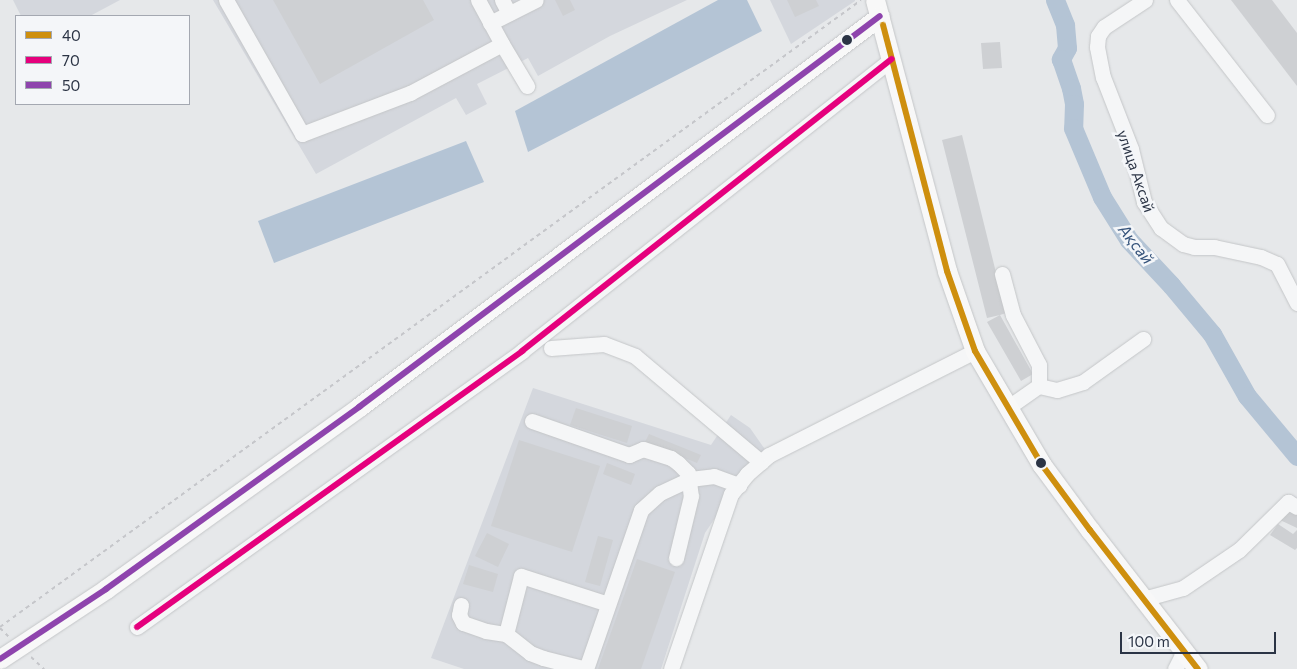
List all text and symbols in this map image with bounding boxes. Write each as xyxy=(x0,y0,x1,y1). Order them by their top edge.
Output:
legend xyxy=(15,15,190,105)
text: 40 xyxy=(62,26,81,44)
unlabelled marker xyxy=(842,35,852,45)
text: 70 xyxy=(62,51,80,69)
text: 50 xyxy=(62,76,80,94)
street label: улица Аксай xyxy=(1114,128,1158,214)
water label: Ақсай xyxy=(1114,220,1158,268)
unlabelled marker xyxy=(1036,458,1046,468)
scale bar xyxy=(1122,622,1278,654)
text: 100 m xyxy=(1128,632,1170,650)

